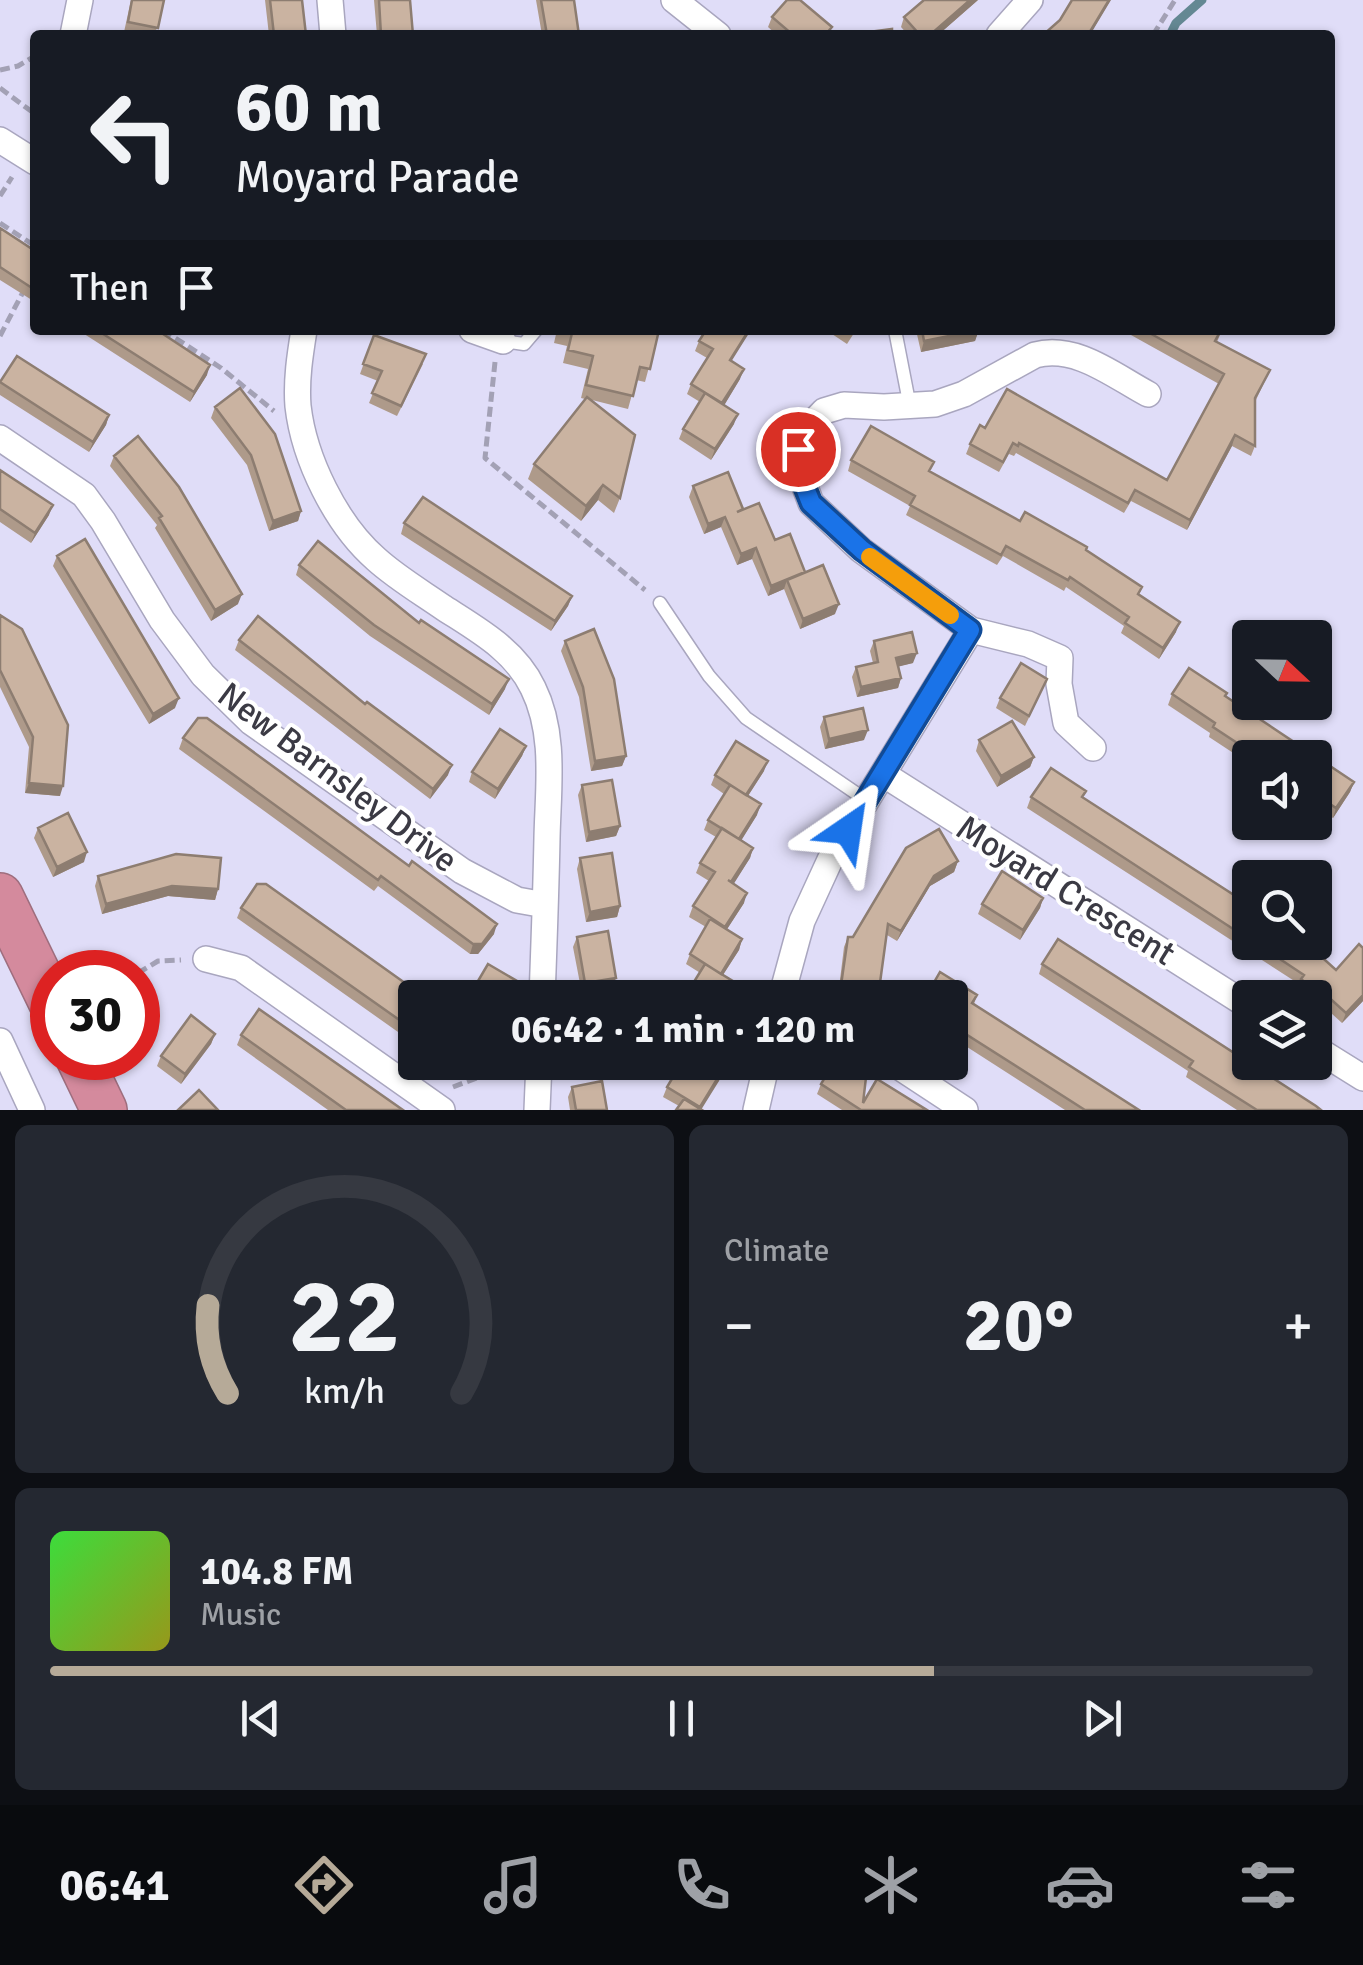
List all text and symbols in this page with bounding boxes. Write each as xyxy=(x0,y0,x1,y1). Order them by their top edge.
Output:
text: 60 m xyxy=(235,64,383,150)
icon: left xyxy=(70,70,200,200)
text: Moyard Parade xyxy=(235,150,520,205)
icon: arrive xyxy=(169,260,224,315)
text: Then xyxy=(70,264,149,311)
pin xyxy=(756,407,841,492)
icon: arrive xyxy=(771,422,826,477)
north arrow xyxy=(1232,620,1332,720)
map controls xyxy=(1232,620,1332,1080)
street label: New Barnsley Drive xyxy=(209,673,466,882)
button: sound xyxy=(1232,740,1332,840)
position arrow xyxy=(796,778,900,882)
street label: Moyard Crescent xyxy=(948,806,1183,975)
button: search xyxy=(1232,860,1332,960)
speed limit sign: 30 xyxy=(30,950,160,1080)
button: layers xyxy=(1232,980,1332,1080)
text: 06:42 · 1 min · 120 m xyxy=(511,1006,855,1053)
text: Climate xyxy=(724,1231,830,1270)
text: 22 xyxy=(288,1253,401,1381)
text: 20° xyxy=(963,1279,1074,1372)
text: − xyxy=(724,1292,754,1360)
text: + xyxy=(1283,1292,1313,1360)
text: km/h xyxy=(304,1369,385,1413)
text: 104.8 FM xyxy=(200,1548,353,1595)
text: Music xyxy=(200,1595,281,1634)
icon: previous xyxy=(233,1691,288,1746)
icon: pause xyxy=(654,1691,709,1746)
icon: next xyxy=(1075,1691,1130,1746)
icon: directions xyxy=(289,1850,359,1920)
icon: music xyxy=(478,1850,548,1920)
icon: phone xyxy=(667,1850,737,1920)
icon: climate xyxy=(856,1850,926,1920)
icon: car xyxy=(1045,1850,1115,1920)
icon: filters xyxy=(1233,1850,1303,1920)
text: 06:41 xyxy=(59,1858,170,1913)

